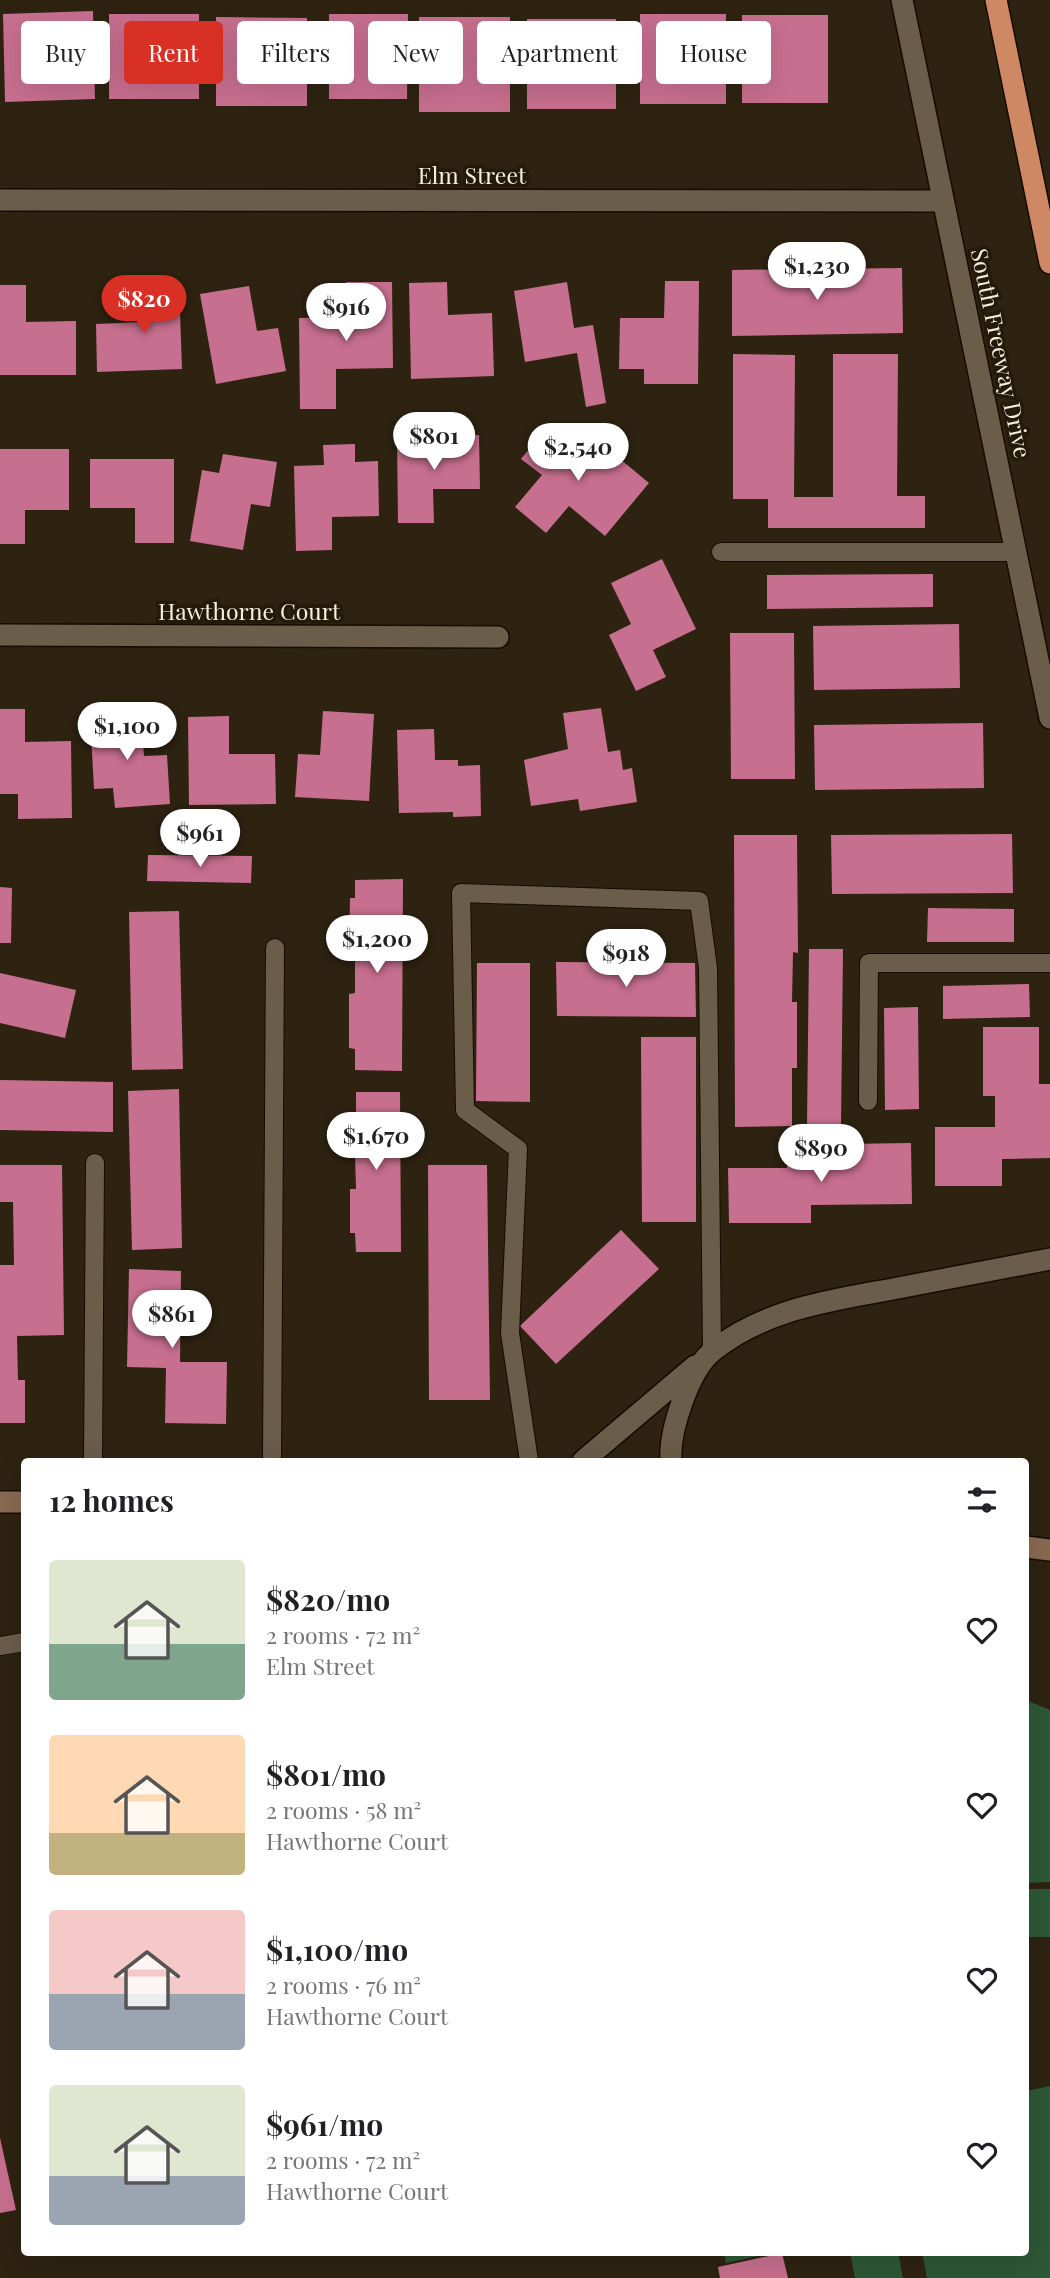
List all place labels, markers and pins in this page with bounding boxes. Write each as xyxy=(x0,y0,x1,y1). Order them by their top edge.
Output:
pin: $1,230 xyxy=(760,243,874,302)
pin: $820 xyxy=(103,276,185,335)
pin: $916 xyxy=(305,284,387,343)
pin: $801 xyxy=(393,412,475,472)
pin: $2,540 xyxy=(521,424,635,483)
pin: $1,100 xyxy=(70,702,184,762)
pin: $961 xyxy=(159,810,241,869)
pin: $1,200 xyxy=(320,916,434,975)
pin: $918 xyxy=(585,930,667,989)
pin: $1,670 xyxy=(319,1112,433,1172)
pin: $890 xyxy=(780,1124,862,1184)
pin: $861 xyxy=(131,1290,213,1350)

